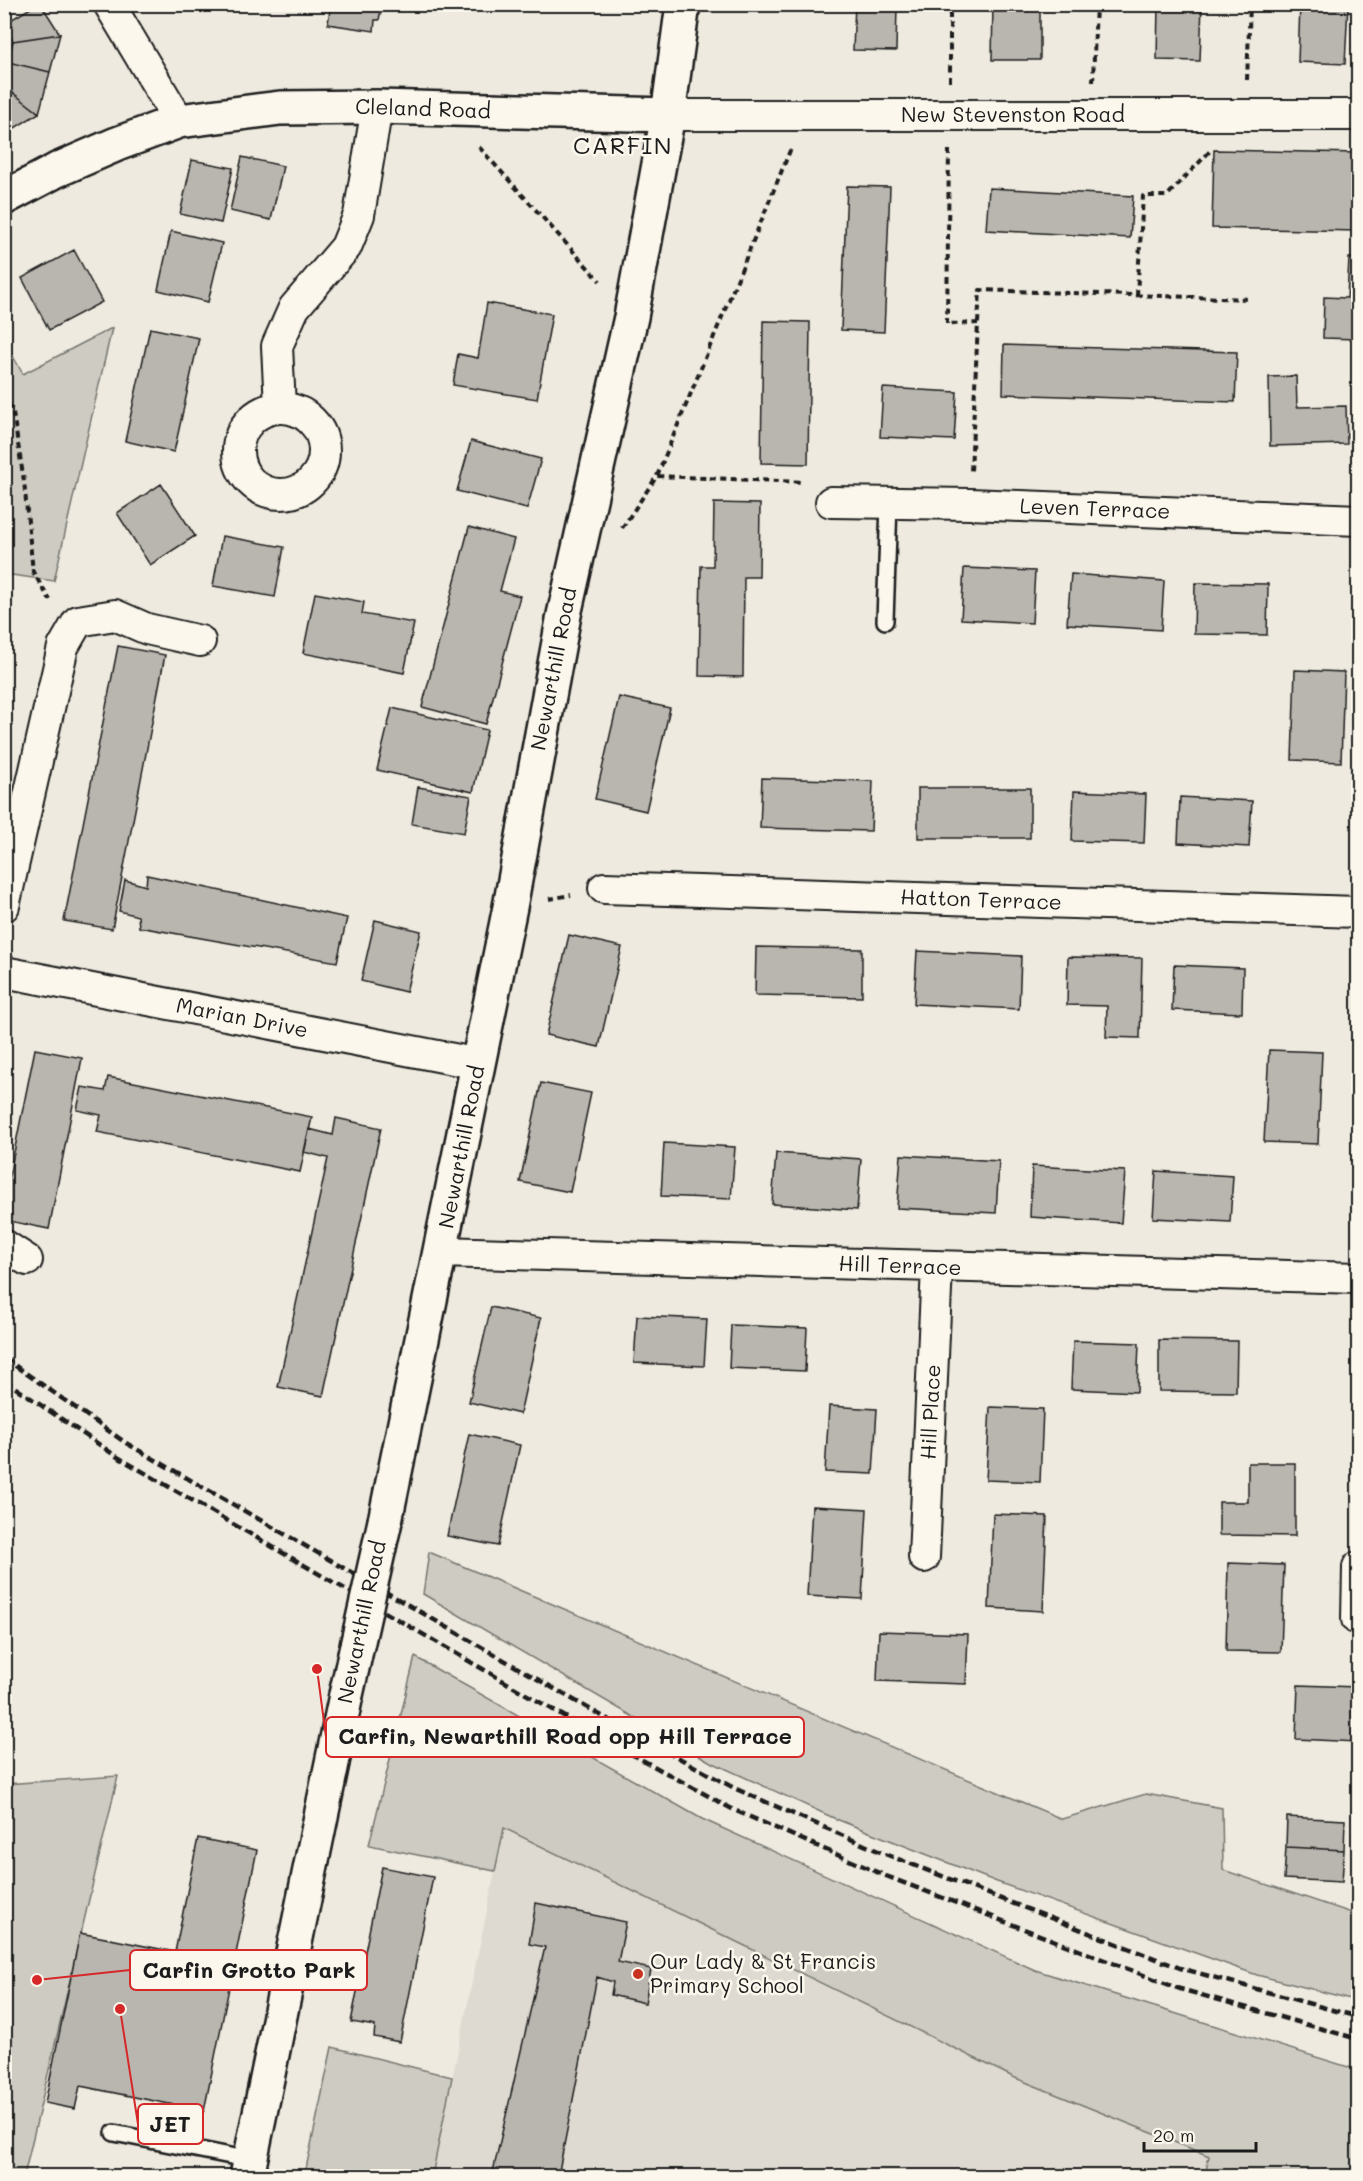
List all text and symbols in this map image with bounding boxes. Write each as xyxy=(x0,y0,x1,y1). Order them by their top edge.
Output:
street label: Cleland Road xyxy=(355,92,491,123)
street label: New Stevenston Road xyxy=(901,100,1125,127)
district label: CARFIN xyxy=(573,129,673,160)
street label: Leven Terrace xyxy=(1019,491,1171,524)
street label: Newarthill Road xyxy=(523,585,582,753)
street label: Hatton Terrace xyxy=(900,882,1062,915)
street label: Marian Drive xyxy=(174,991,311,1043)
street label: Newarthill Road xyxy=(431,1063,490,1231)
street label: Hill Terrace xyxy=(838,1249,962,1280)
street label: Hill Place xyxy=(914,1364,945,1460)
street label: Newarthill Road xyxy=(330,1538,391,1705)
callout: Carfin, Newarthill Road opp Hill Terrace xyxy=(326,1717,804,1757)
text: Carfin, Newarthill Road opp Hill Terrace xyxy=(338,1721,792,1750)
place label: Our Lady & St Francis Primary School xyxy=(650,1947,876,1998)
callout: Carfin Grotto Park xyxy=(130,1950,367,1990)
text: Carfin Grotto Park xyxy=(142,1955,356,1984)
marker: Our Lady & St Francis Primary School xyxy=(631,1967,645,1981)
callout: JET xyxy=(138,2104,203,2144)
text: JET xyxy=(149,2109,191,2138)
scale bar xyxy=(1144,2115,1256,2153)
text: 20 m xyxy=(1153,2123,1194,2147)

